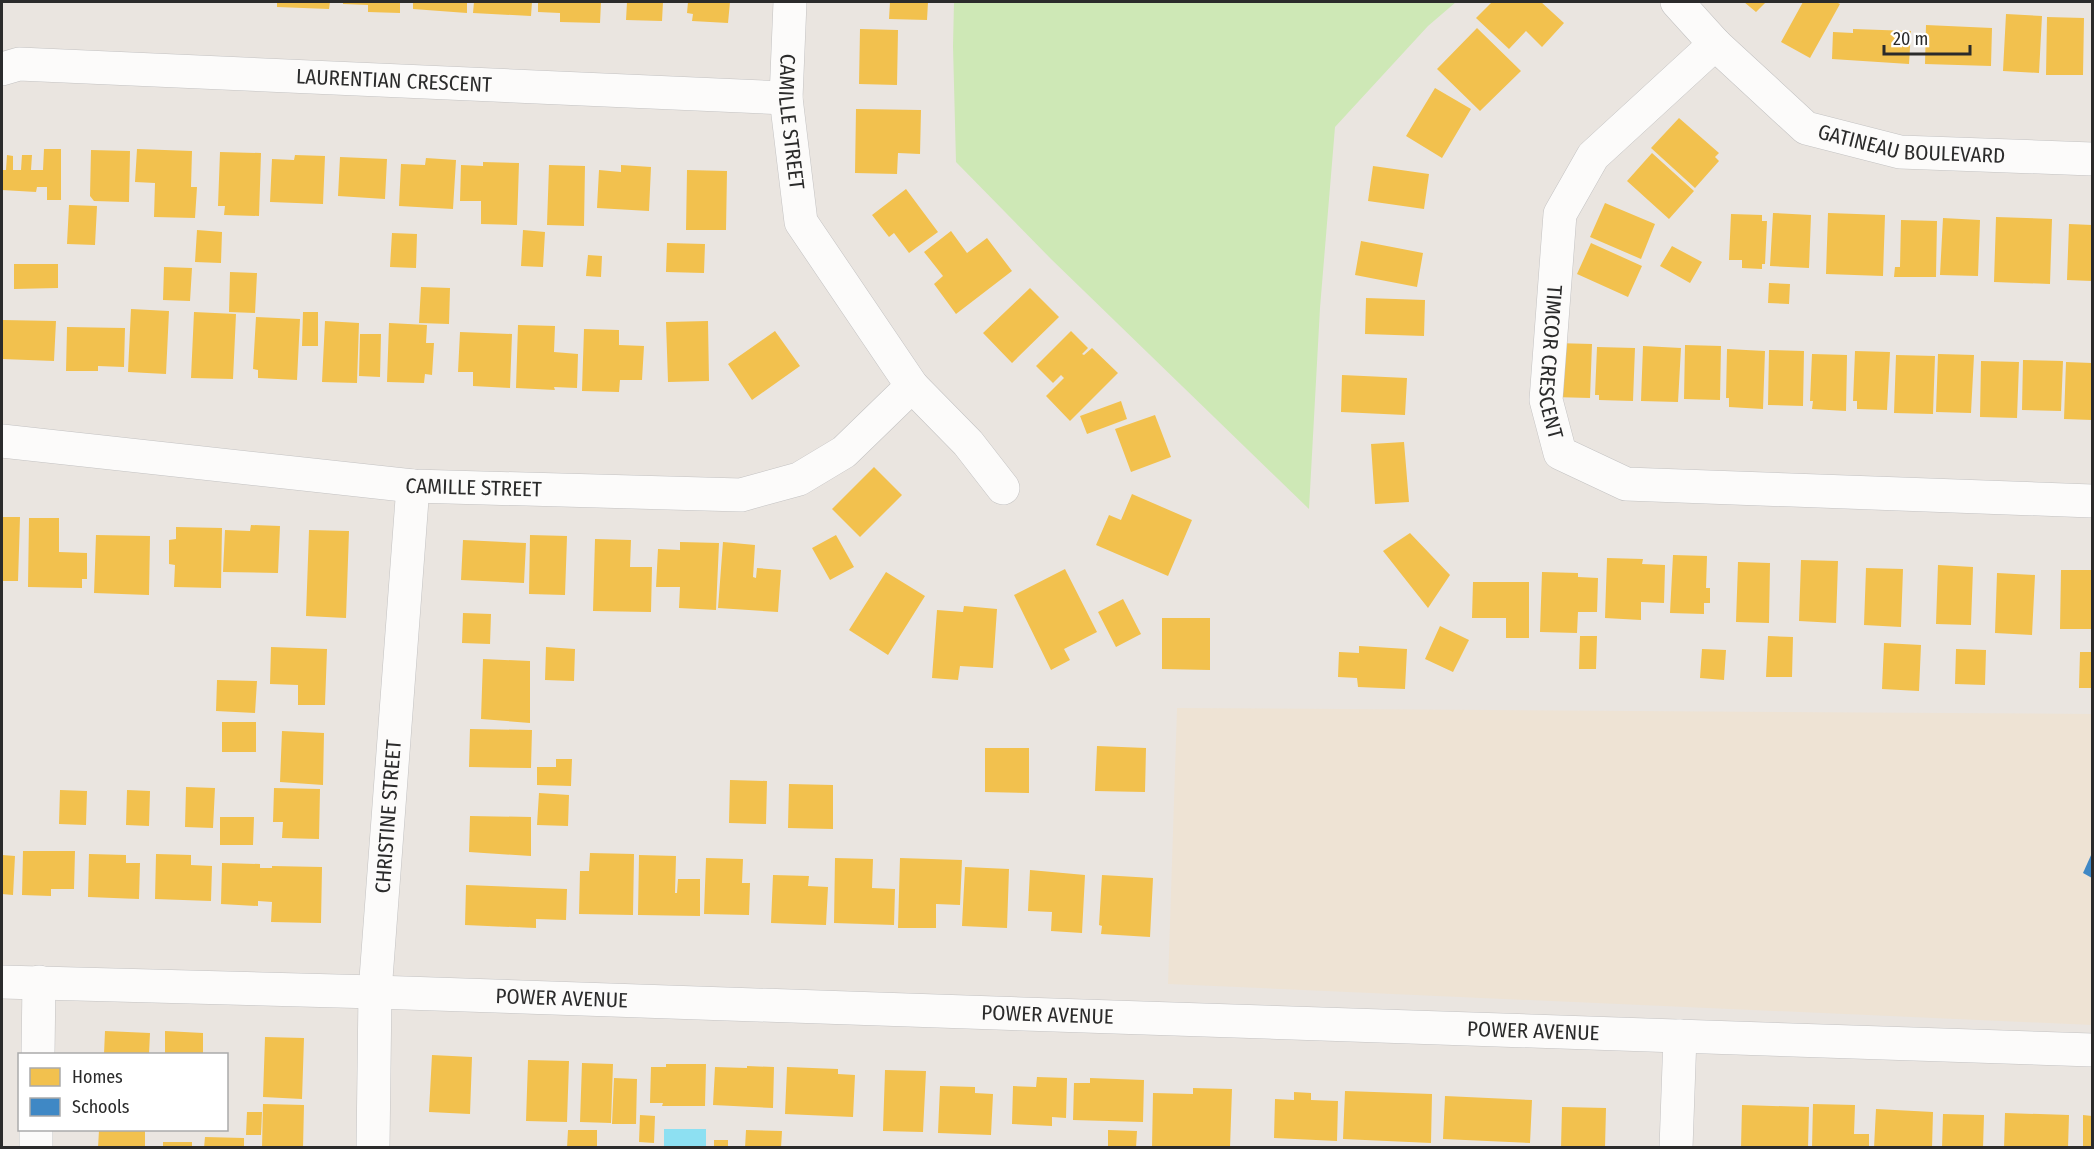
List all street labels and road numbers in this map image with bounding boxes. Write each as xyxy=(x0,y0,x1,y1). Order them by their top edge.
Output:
street label: CAMILLE STREET xyxy=(773,53,810,191)
street label: LAURENTIAN CRESCENT xyxy=(296,63,493,98)
street label: GATINEAU BOULEVARD xyxy=(1815,119,2006,169)
street label: TIMCOR CRESCENT xyxy=(1533,284,1569,442)
street label: CAMILLE STREET xyxy=(404,472,542,503)
street label: CHRISTINE STREET xyxy=(369,739,407,894)
street label: POWER AVENUE xyxy=(495,983,629,1014)
street label: POWER AVENUE xyxy=(981,999,1114,1030)
street label: POWER AVENUE xyxy=(1467,1016,1600,1046)

